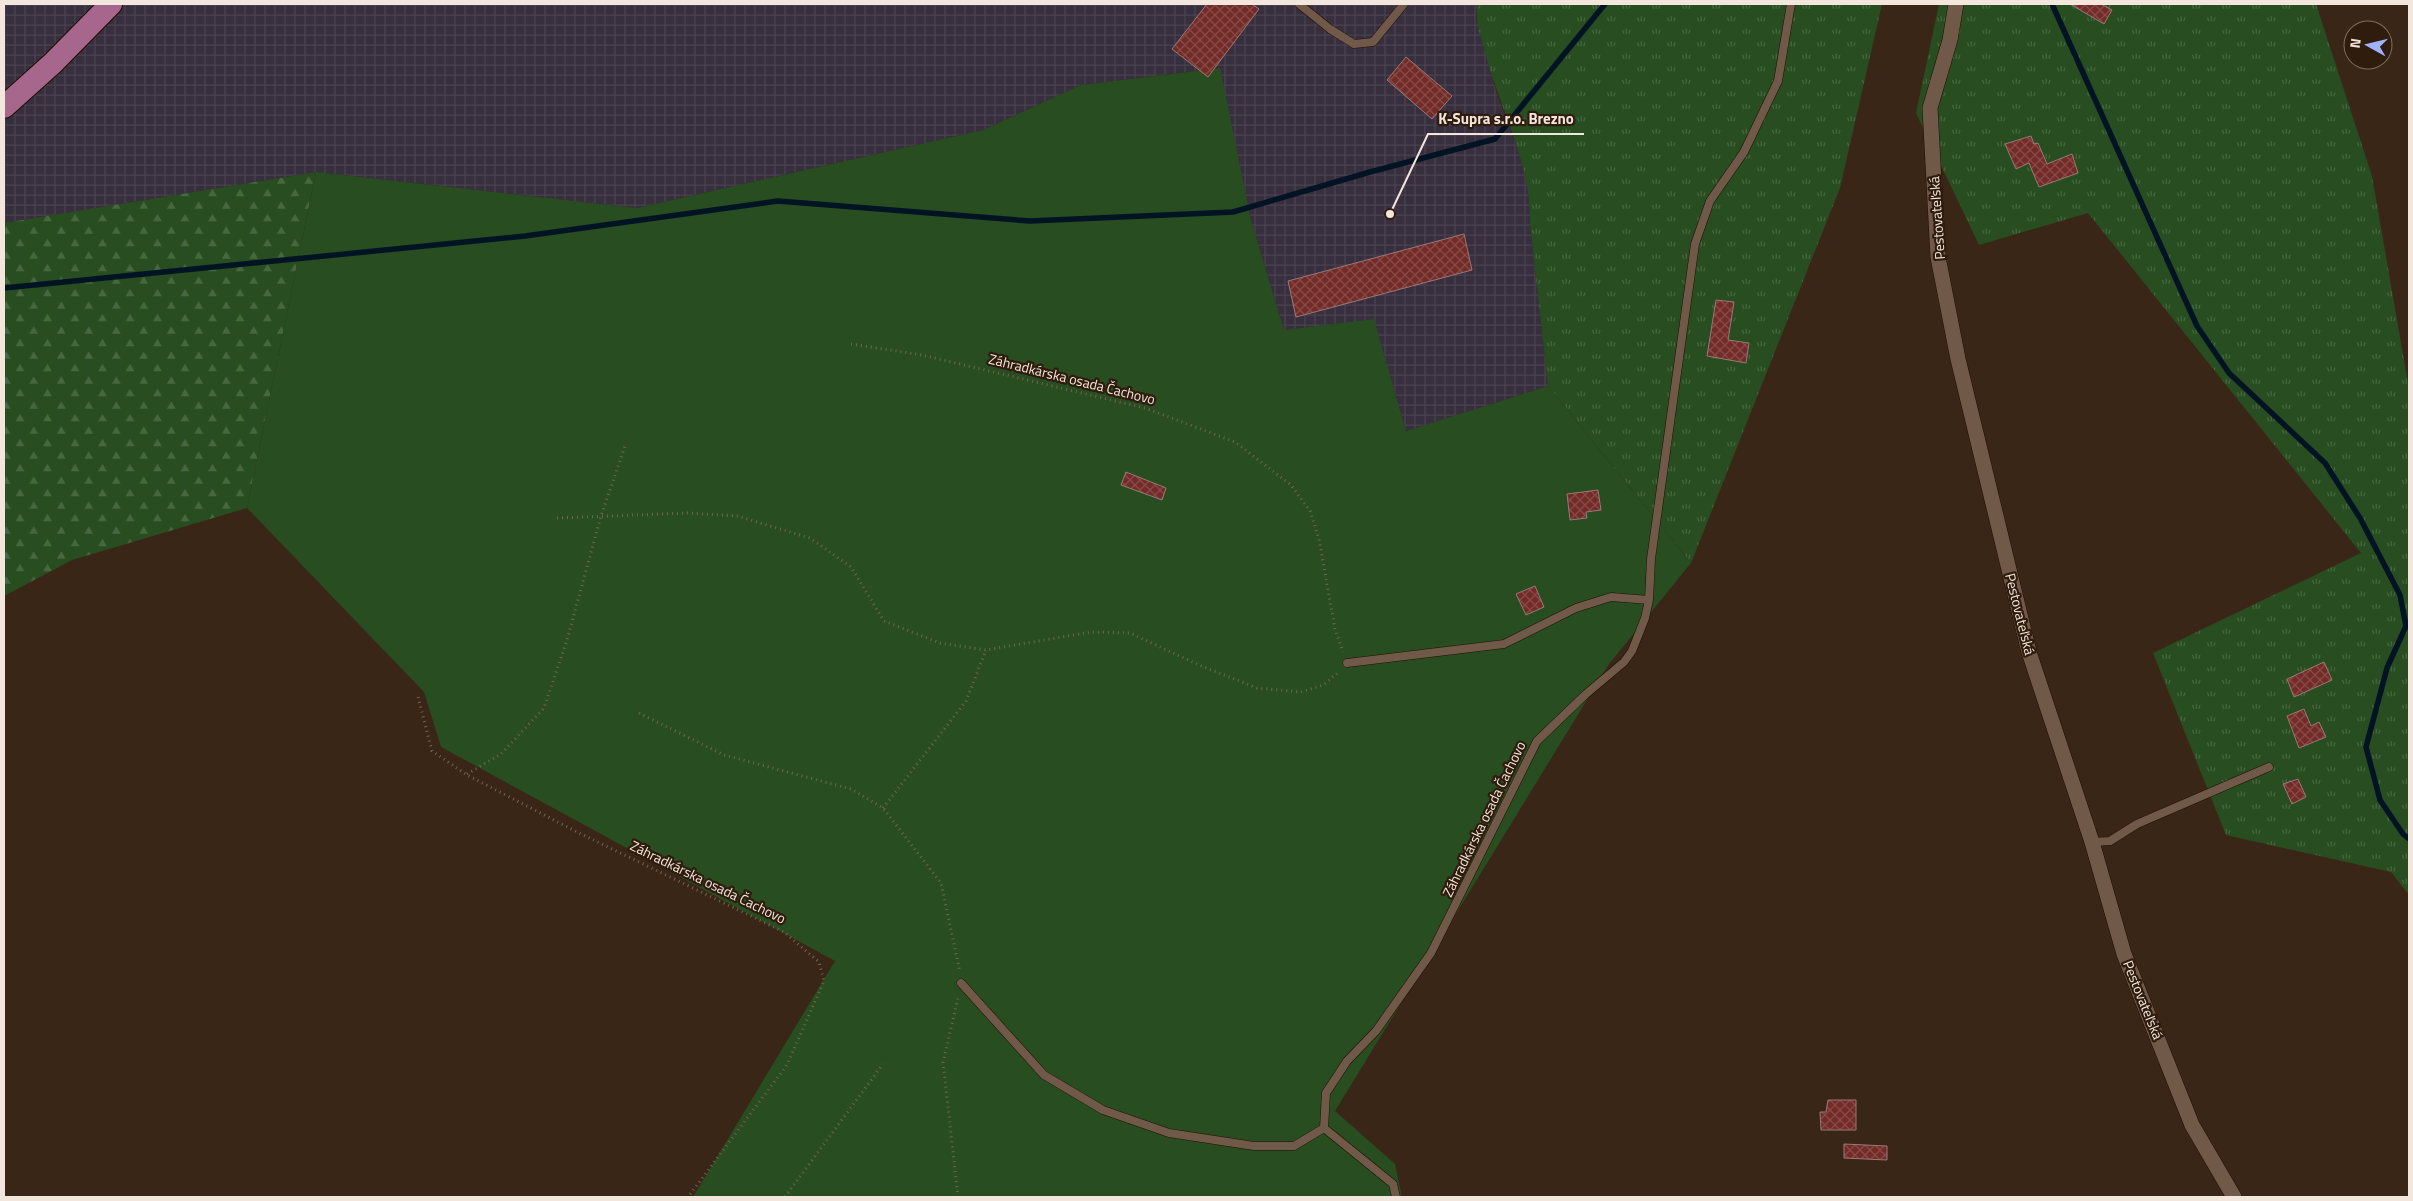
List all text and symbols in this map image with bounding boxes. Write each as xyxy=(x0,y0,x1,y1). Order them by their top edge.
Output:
north arrow xyxy=(2343,20,2393,70)
text: N xyxy=(2344,37,2366,49)
callout: K-Supra s.r.o. Brezno xyxy=(1428,104,1584,134)
text: K-Supra s.r.o. Brezno xyxy=(1438,107,1574,130)
street label: Pestovateľská xyxy=(1923,176,1950,260)
street label: Záhradkárska osada Čachovo xyxy=(987,348,1158,409)
street label: Pestovateľská xyxy=(2000,571,2041,657)
street label: Záhradkárska osada Čachovo xyxy=(1437,737,1530,900)
street label: Záhradkárska osada Čachovo xyxy=(627,835,790,928)
street label: Pestovateľská xyxy=(2118,957,2169,1042)

